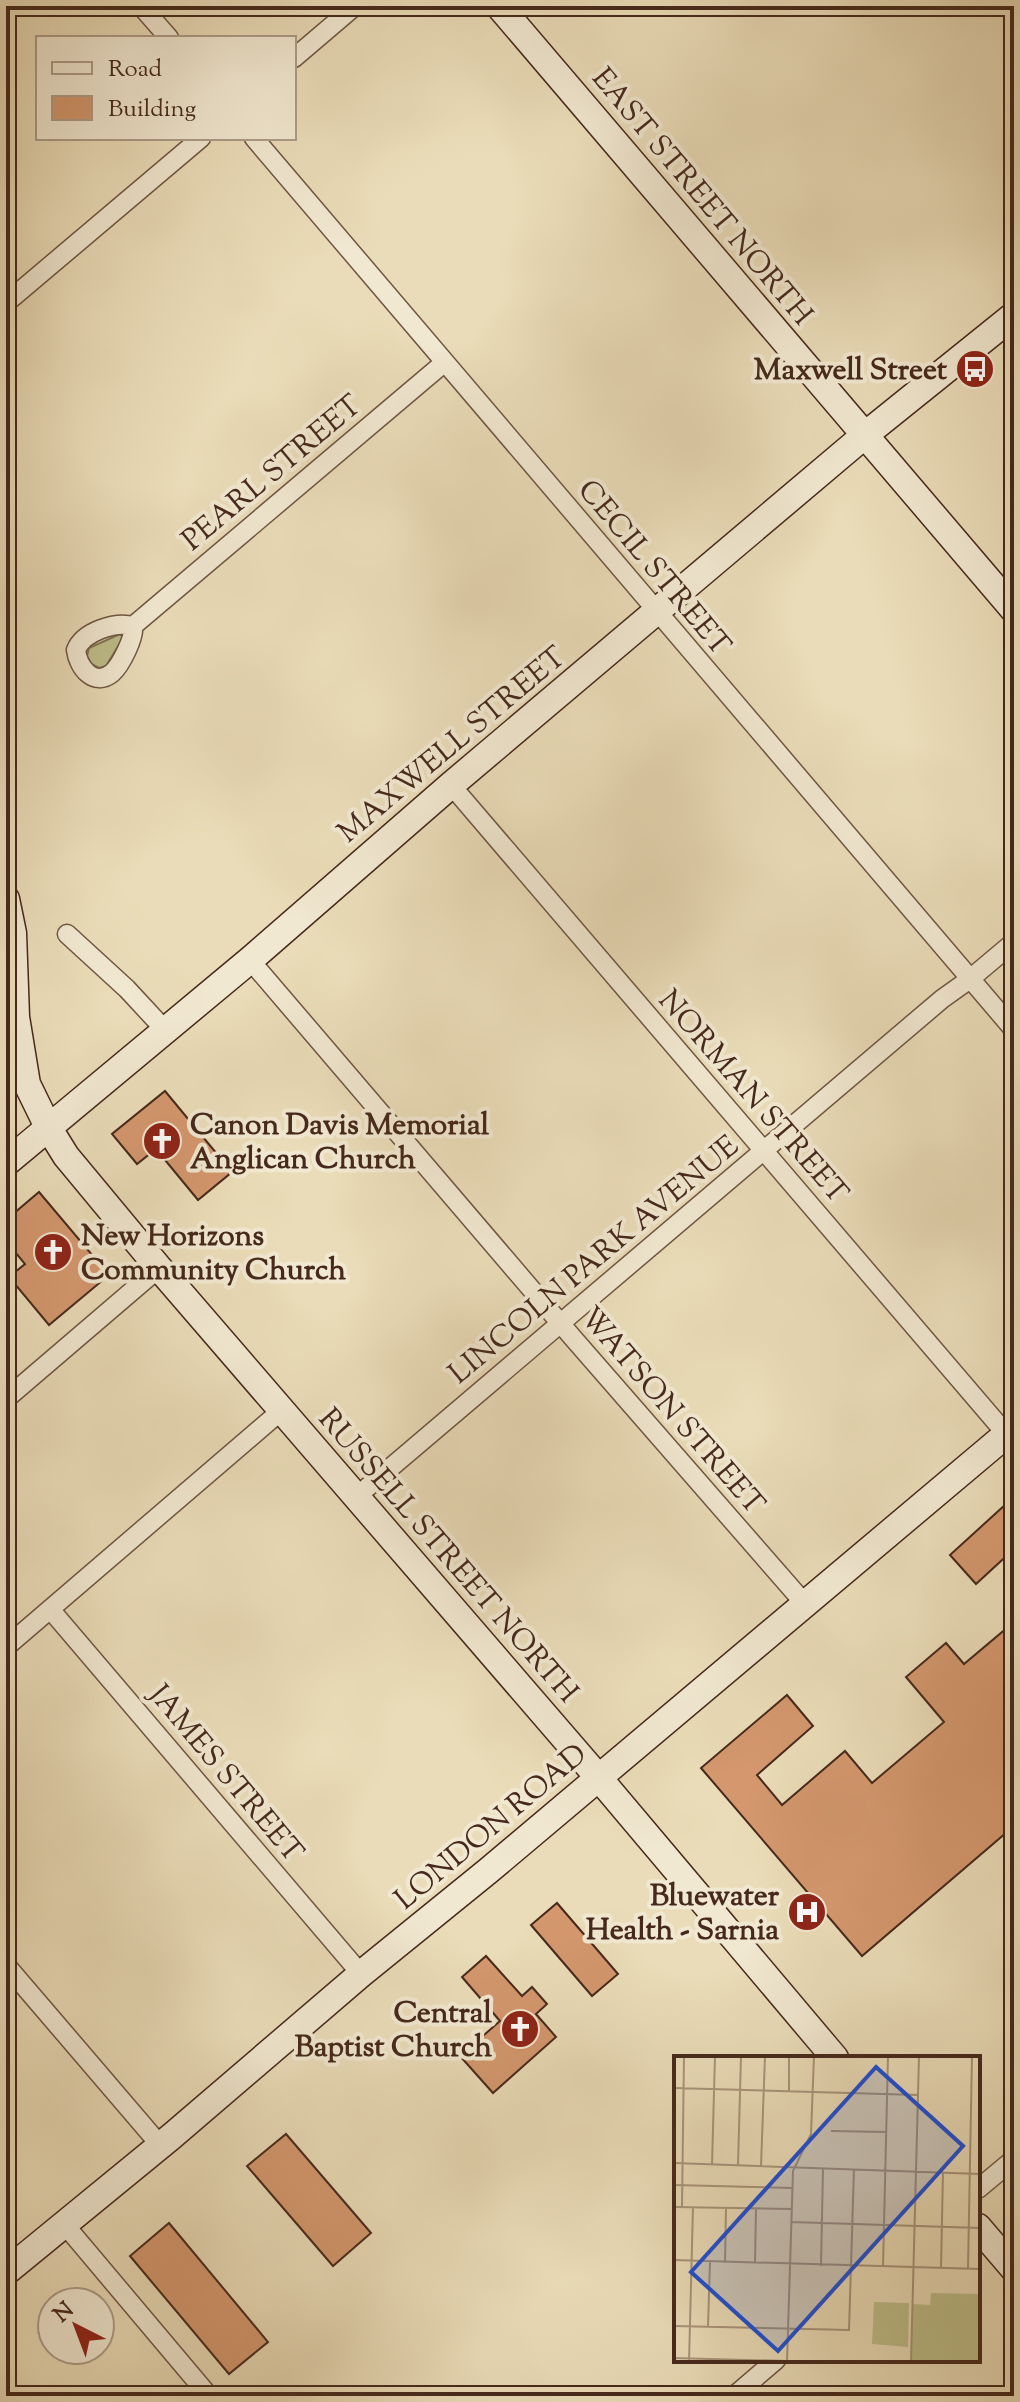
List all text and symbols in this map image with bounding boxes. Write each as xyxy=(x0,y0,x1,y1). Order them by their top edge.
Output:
legend xyxy=(36,36,296,140)
text: Road xyxy=(108,53,162,87)
street label: EAST STREET NORTH xyxy=(580,59,822,336)
text: Building xyxy=(108,93,197,127)
bus stop icon: Maxwell Street xyxy=(954,348,996,390)
place label: Maxwell Street xyxy=(754,350,948,393)
street label: PEARL STREET xyxy=(173,386,372,562)
street label: CECIL STREET xyxy=(566,471,740,666)
street label: MAXWELL STREET xyxy=(329,637,576,854)
street label: NORMAN STREET xyxy=(647,981,857,1214)
place label: Canon Davis Memorial Anglican Church xyxy=(190,1105,490,1182)
church icon: Canon Davis Memorial Anglican Church xyxy=(141,1120,183,1162)
street label: LINCOLN PARK AVENUE xyxy=(440,1126,749,1395)
place label: New Horizons Community Church xyxy=(81,1216,346,1293)
church icon: New Horizons Community Church xyxy=(32,1231,74,1273)
street label: WATSON STREET xyxy=(569,1298,774,1525)
street label: RUSSELL STREET NORTH xyxy=(307,1400,588,1714)
street label: JAMES STREET xyxy=(136,1675,313,1873)
street label: LONDON ROAD xyxy=(386,1735,597,1921)
place label: Bluewater Health - Sarnia xyxy=(586,1876,780,1953)
hospital icon: Bluewater Health - Sarnia xyxy=(786,1891,828,1933)
place label: Central Baptist Church xyxy=(295,1993,493,2070)
church icon: Central Baptist Church xyxy=(499,2008,541,2050)
inset map xyxy=(674,2056,980,2362)
north arrow xyxy=(36,2286,116,2366)
text: N xyxy=(47,2295,82,2331)

